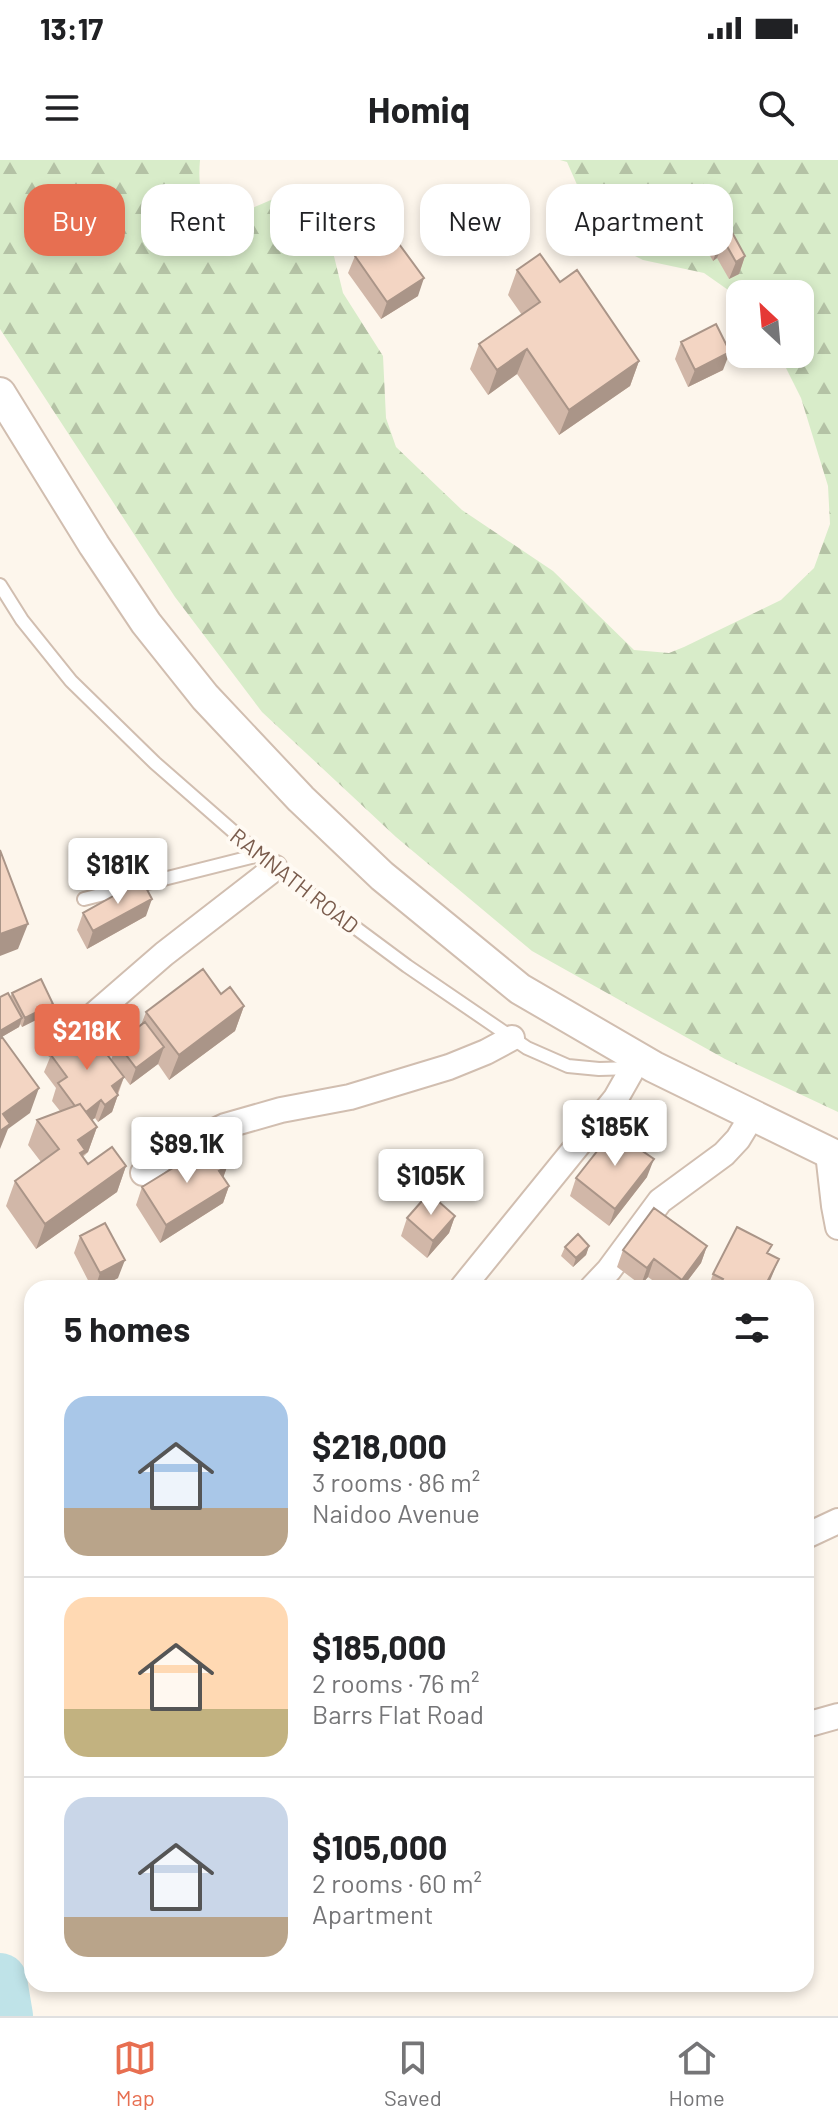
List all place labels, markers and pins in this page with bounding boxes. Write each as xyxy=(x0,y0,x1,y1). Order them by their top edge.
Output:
pin: $181K xyxy=(62,838,174,906)
pin: $218K xyxy=(31,1004,143,1072)
pin: $185K xyxy=(559,1100,671,1168)
pin: $89.1K xyxy=(122,1117,252,1185)
pin: $105K xyxy=(375,1149,487,1217)

